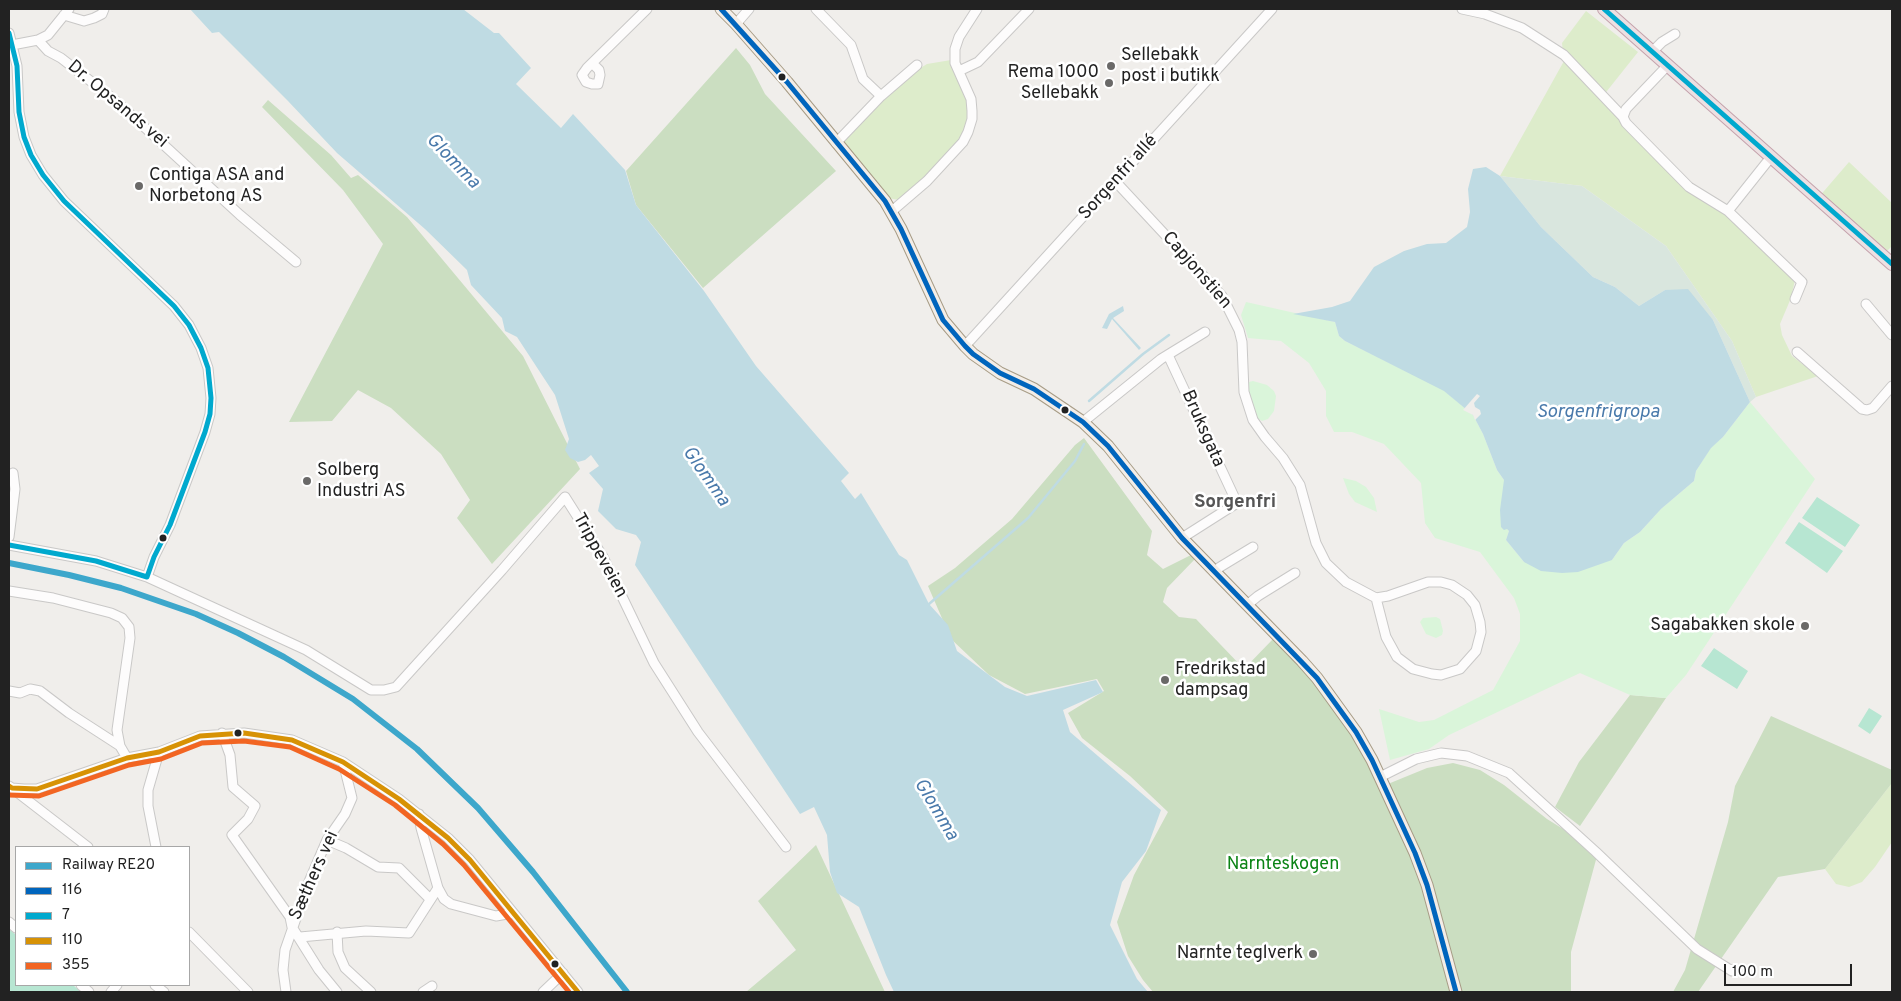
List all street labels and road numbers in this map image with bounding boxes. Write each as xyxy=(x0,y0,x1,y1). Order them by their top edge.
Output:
street label: Dr. Opsands vei xyxy=(62,57,172,153)
street label: Sorgenfri allé xyxy=(1075,131,1163,225)
street label: Capjonstien xyxy=(1157,228,1235,314)
street label: Bruksgata xyxy=(1175,387,1229,471)
street label: Trippeveien xyxy=(567,510,631,602)
street label: Sæthers vei xyxy=(286,828,344,924)

